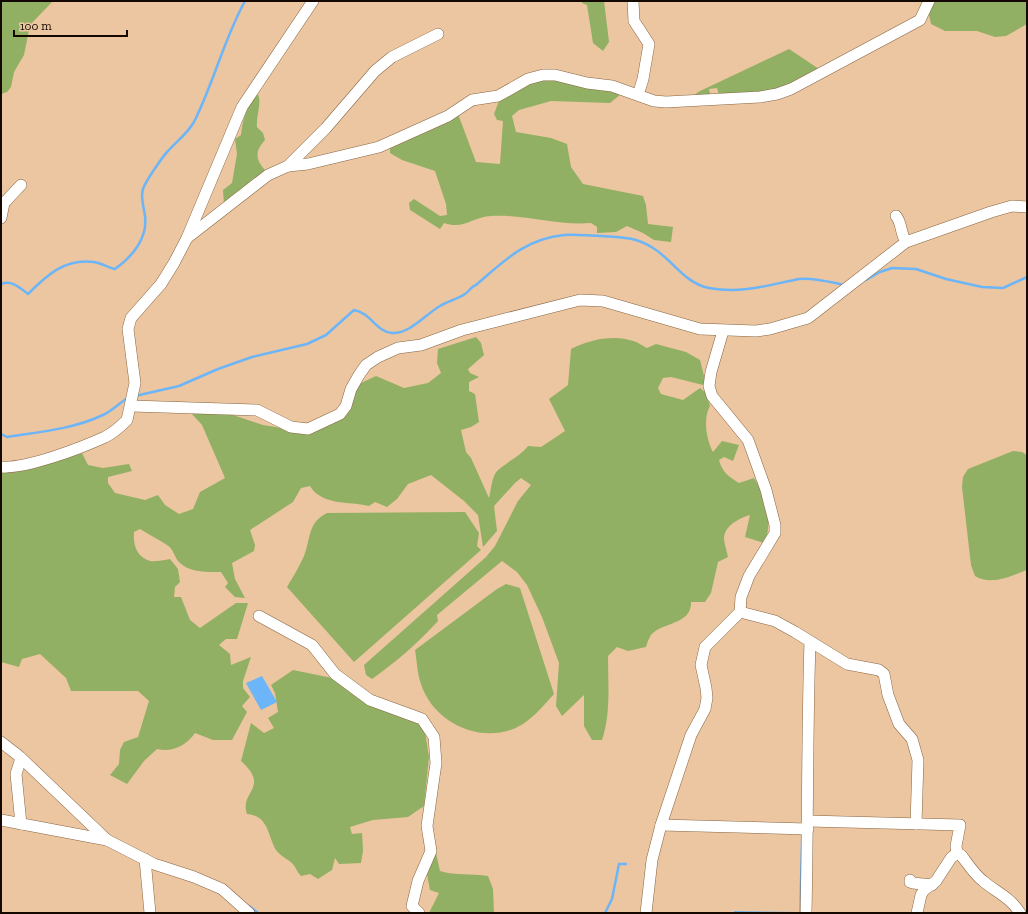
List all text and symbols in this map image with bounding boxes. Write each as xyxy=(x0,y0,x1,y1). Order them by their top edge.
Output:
scale bar xyxy=(14,12,127,38)
text: 100 m xyxy=(20,19,52,33)

